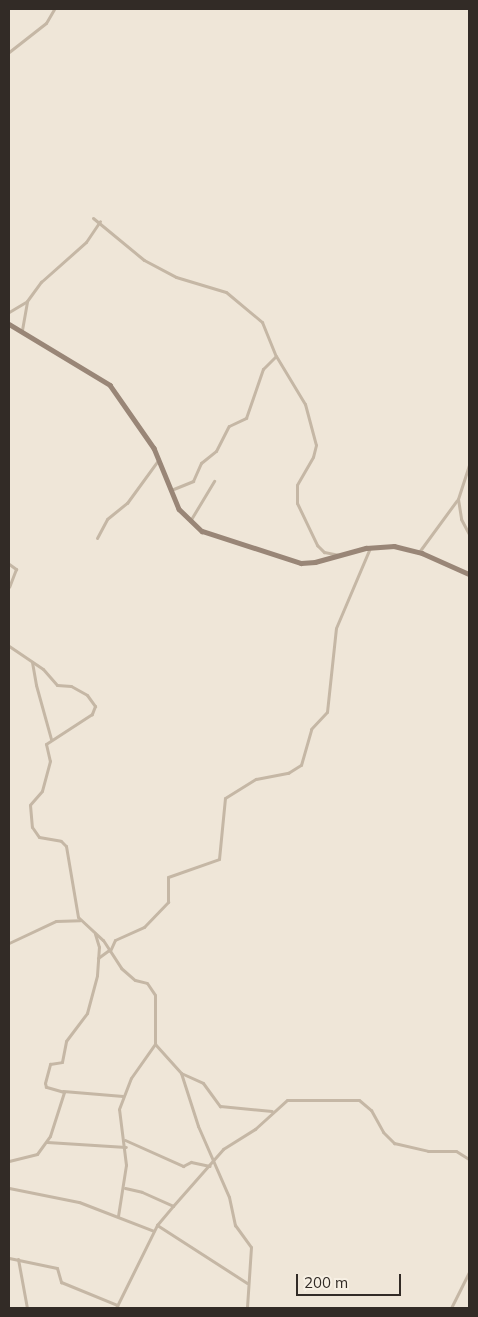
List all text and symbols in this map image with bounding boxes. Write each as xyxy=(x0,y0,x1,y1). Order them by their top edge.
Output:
scale bar xyxy=(298,1264,403,1296)
text: 200 m xyxy=(304,1273,348,1292)

